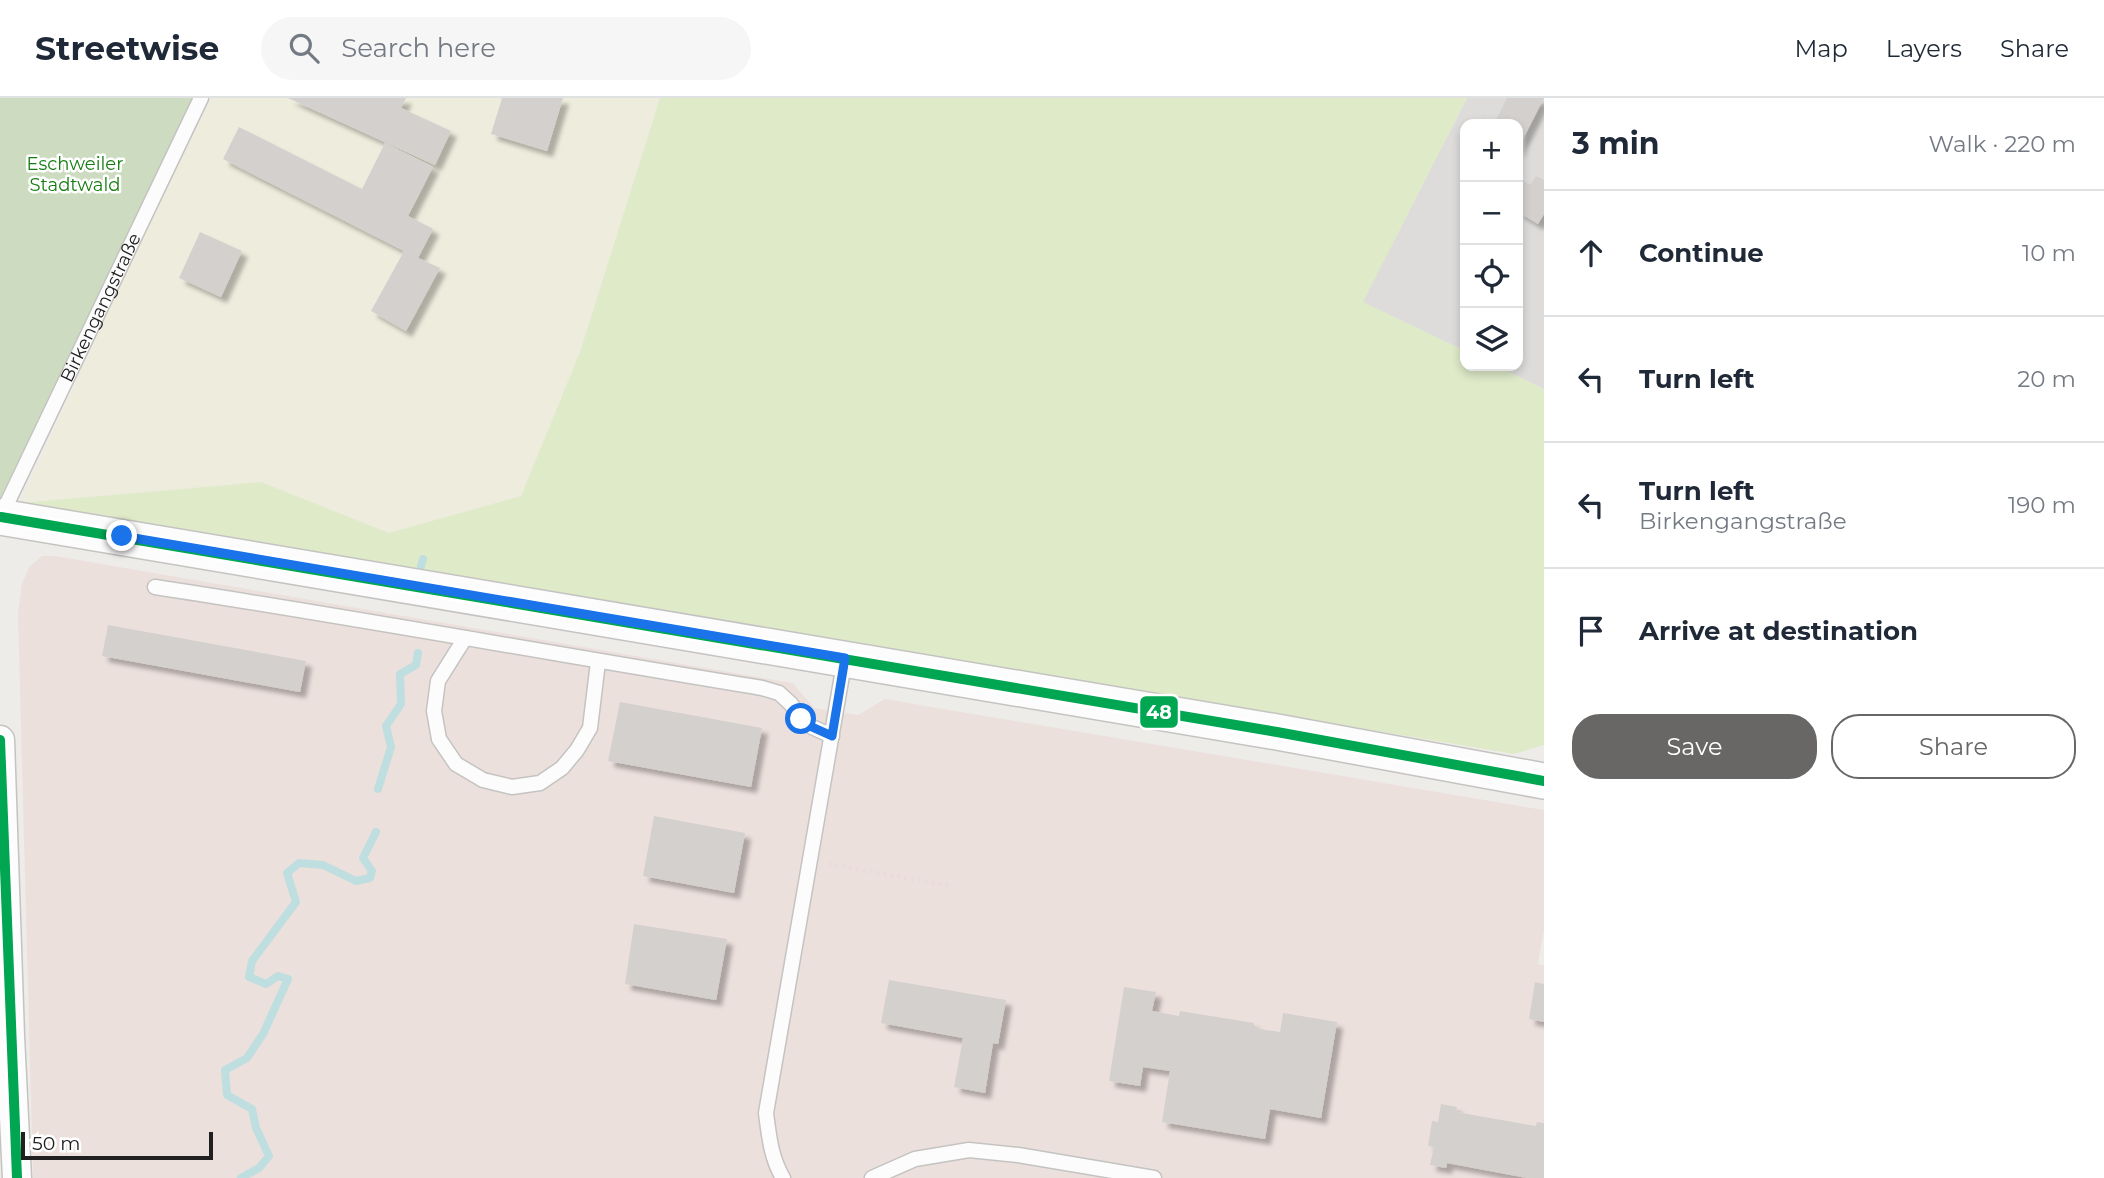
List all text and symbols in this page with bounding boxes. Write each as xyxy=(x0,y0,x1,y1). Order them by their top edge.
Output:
search box xyxy=(261,17,751,80)
text: Streetwise xyxy=(35,28,219,68)
icon: search xyxy=(285,29,323,67)
text: Search here xyxy=(341,32,496,64)
text: Map xyxy=(1794,34,1848,63)
text: Layers xyxy=(1886,34,1962,63)
text: Share xyxy=(2000,34,2069,63)
map controls xyxy=(1460,119,1523,371)
button: + xyxy=(1460,119,1523,182)
text: 3 min xyxy=(1572,125,1659,162)
text: Walk · 220 m xyxy=(1929,130,2076,158)
park label: Eschweiler Stadtwald xyxy=(27,153,123,196)
button: − xyxy=(1460,182,1523,245)
street label: Birkengangstraße xyxy=(56,229,146,386)
icon: ahead xyxy=(1572,234,1610,272)
text: Continue xyxy=(1639,237,1764,269)
text: 10 m xyxy=(2022,239,2076,267)
button: locate xyxy=(1460,245,1523,308)
button: layers xyxy=(1460,308,1523,371)
icon: left xyxy=(1572,360,1610,398)
text: Turn left xyxy=(1639,363,1755,395)
text: 20 m xyxy=(2017,365,2076,393)
text: Turn left xyxy=(1639,475,1755,507)
icon: left xyxy=(1572,486,1610,524)
text: 190 m xyxy=(2008,491,2076,519)
text: Birkengangstraße xyxy=(1639,507,1847,535)
route end xyxy=(106,520,137,551)
icon: arrive xyxy=(1572,612,1610,650)
text: Arrive at destination xyxy=(1639,615,1918,647)
line badge: 48 xyxy=(1139,695,1179,729)
text: 48 xyxy=(1146,701,1172,724)
route start xyxy=(785,703,816,734)
button: Save xyxy=(1572,714,1817,779)
button: Share xyxy=(1831,714,2076,779)
scale bar xyxy=(21,1129,214,1161)
text: 50 m xyxy=(32,1132,80,1155)

